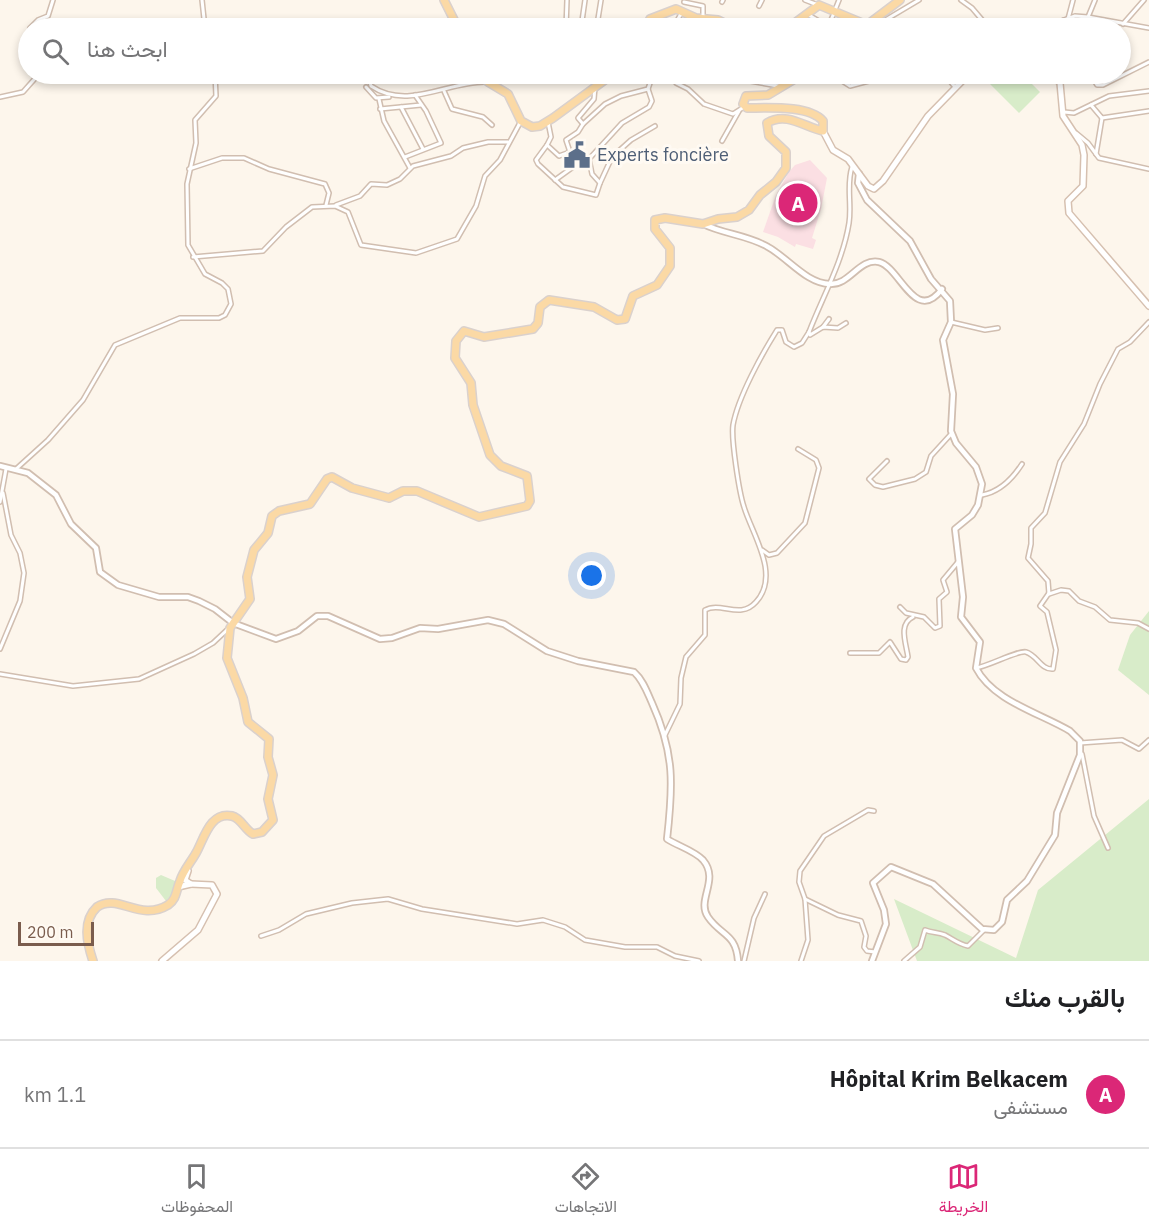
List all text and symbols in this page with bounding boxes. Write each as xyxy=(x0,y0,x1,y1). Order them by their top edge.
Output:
search box xyxy=(18,18,1131,84)
text: ابحث هنا xyxy=(87,34,168,63)
icon: search xyxy=(39,35,72,68)
public building icon: Experts foncière xyxy=(562,140,592,170)
place label: Experts foncière xyxy=(597,143,729,166)
pin: A xyxy=(778,180,818,226)
your location xyxy=(577,561,606,590)
scale bar xyxy=(18,919,94,946)
text: 200 m xyxy=(27,922,74,942)
text: بالقرب منك xyxy=(1005,980,1125,1014)
text: Hôpital Krim Belkacem xyxy=(830,1064,1068,1093)
text: 1.1 km xyxy=(24,1081,86,1108)
text: A xyxy=(1099,1081,1112,1108)
text: مستشفى xyxy=(993,1093,1068,1120)
tab: المحفوظات xyxy=(161,1160,233,1221)
tab: الاتجاهات xyxy=(555,1160,617,1221)
tab: الخريطة xyxy=(939,1160,988,1221)

